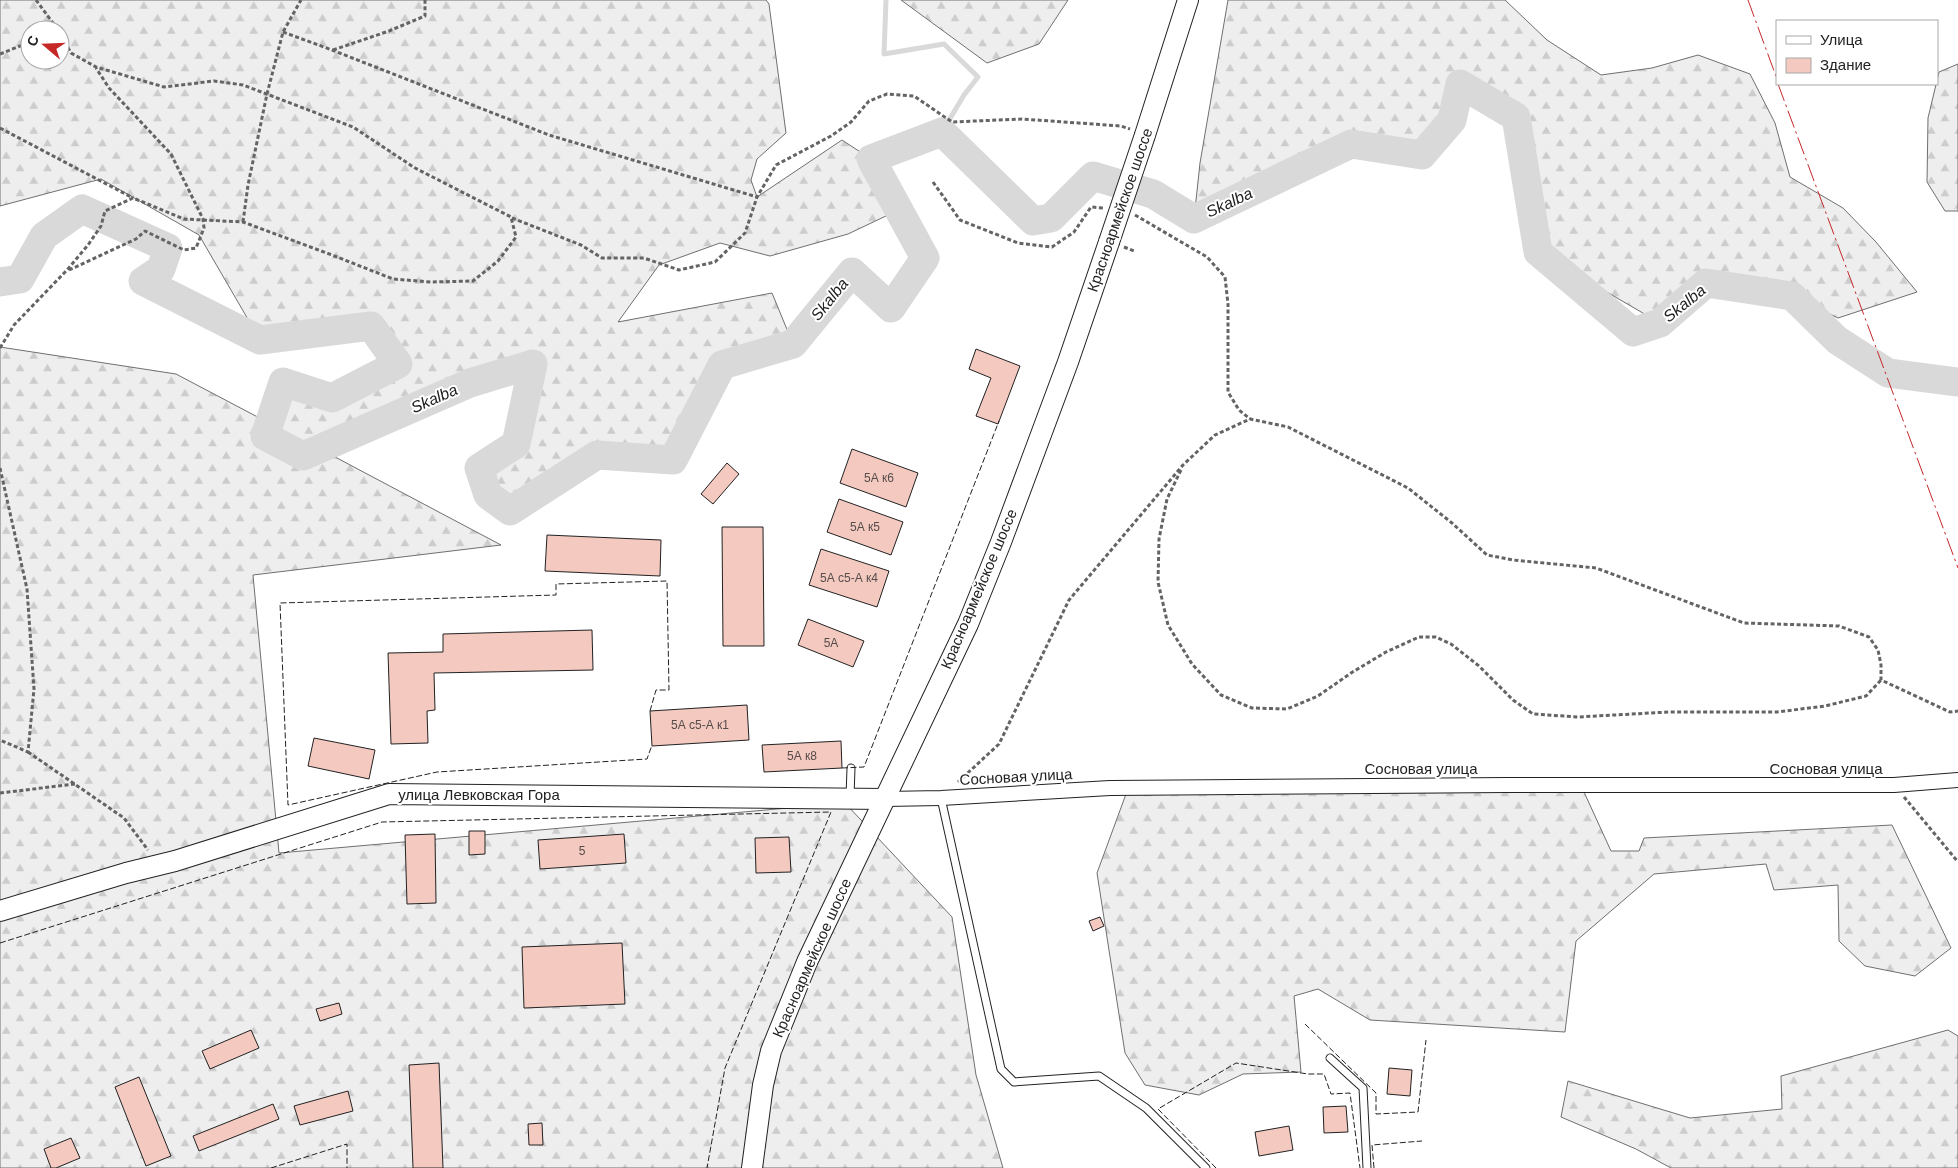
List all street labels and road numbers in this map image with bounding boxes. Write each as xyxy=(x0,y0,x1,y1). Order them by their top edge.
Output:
street label: Красноармейское шоссе xyxy=(1083,126,1156,294)
street label: Красноармейское шоссе xyxy=(937,506,1020,671)
street label: Сосновая улица xyxy=(1365,760,1478,777)
street label: Сосновая улица xyxy=(1770,760,1883,777)
street label: Сосновая улица xyxy=(959,765,1073,788)
street label: улица Левковская Гора xyxy=(398,786,560,803)
street label: Красноармейское шоссе xyxy=(769,876,854,1040)

